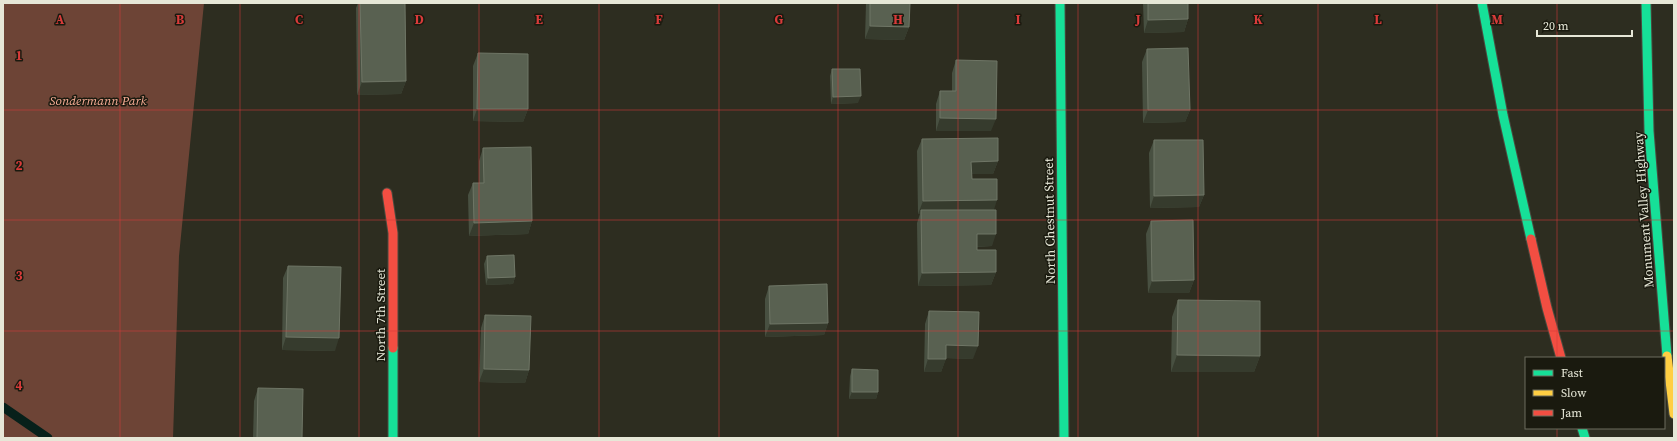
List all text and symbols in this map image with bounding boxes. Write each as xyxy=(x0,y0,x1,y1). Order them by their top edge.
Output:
text: A xyxy=(56,11,65,28)
text: B xyxy=(176,11,185,28)
text: C xyxy=(295,11,303,28)
text: D xyxy=(414,11,424,28)
text: E xyxy=(535,11,543,28)
text: F xyxy=(655,11,663,28)
text: G xyxy=(775,11,784,28)
text: H xyxy=(893,11,903,28)
text: I xyxy=(1015,11,1021,28)
text: J xyxy=(1134,11,1141,28)
text: K xyxy=(1253,11,1263,28)
text: L xyxy=(1374,11,1382,28)
text: M xyxy=(1491,11,1503,28)
scale bar xyxy=(1537,12,1632,38)
text: 20 m xyxy=(1543,18,1569,34)
text: 1 xyxy=(15,47,23,64)
park label: Sondermann Park xyxy=(49,92,147,109)
street label: Monument Valley Highway xyxy=(1630,131,1657,289)
text: 2 xyxy=(15,157,23,174)
street label: North Chestnut Street xyxy=(1040,157,1059,284)
text: 3 xyxy=(15,267,23,284)
street label: North 7th Street xyxy=(372,268,389,361)
legend xyxy=(1525,357,1665,429)
text: Fast xyxy=(1561,365,1583,381)
text: 4 xyxy=(15,377,23,394)
text: Slow xyxy=(1561,385,1587,401)
text: Jam xyxy=(1560,405,1582,421)

